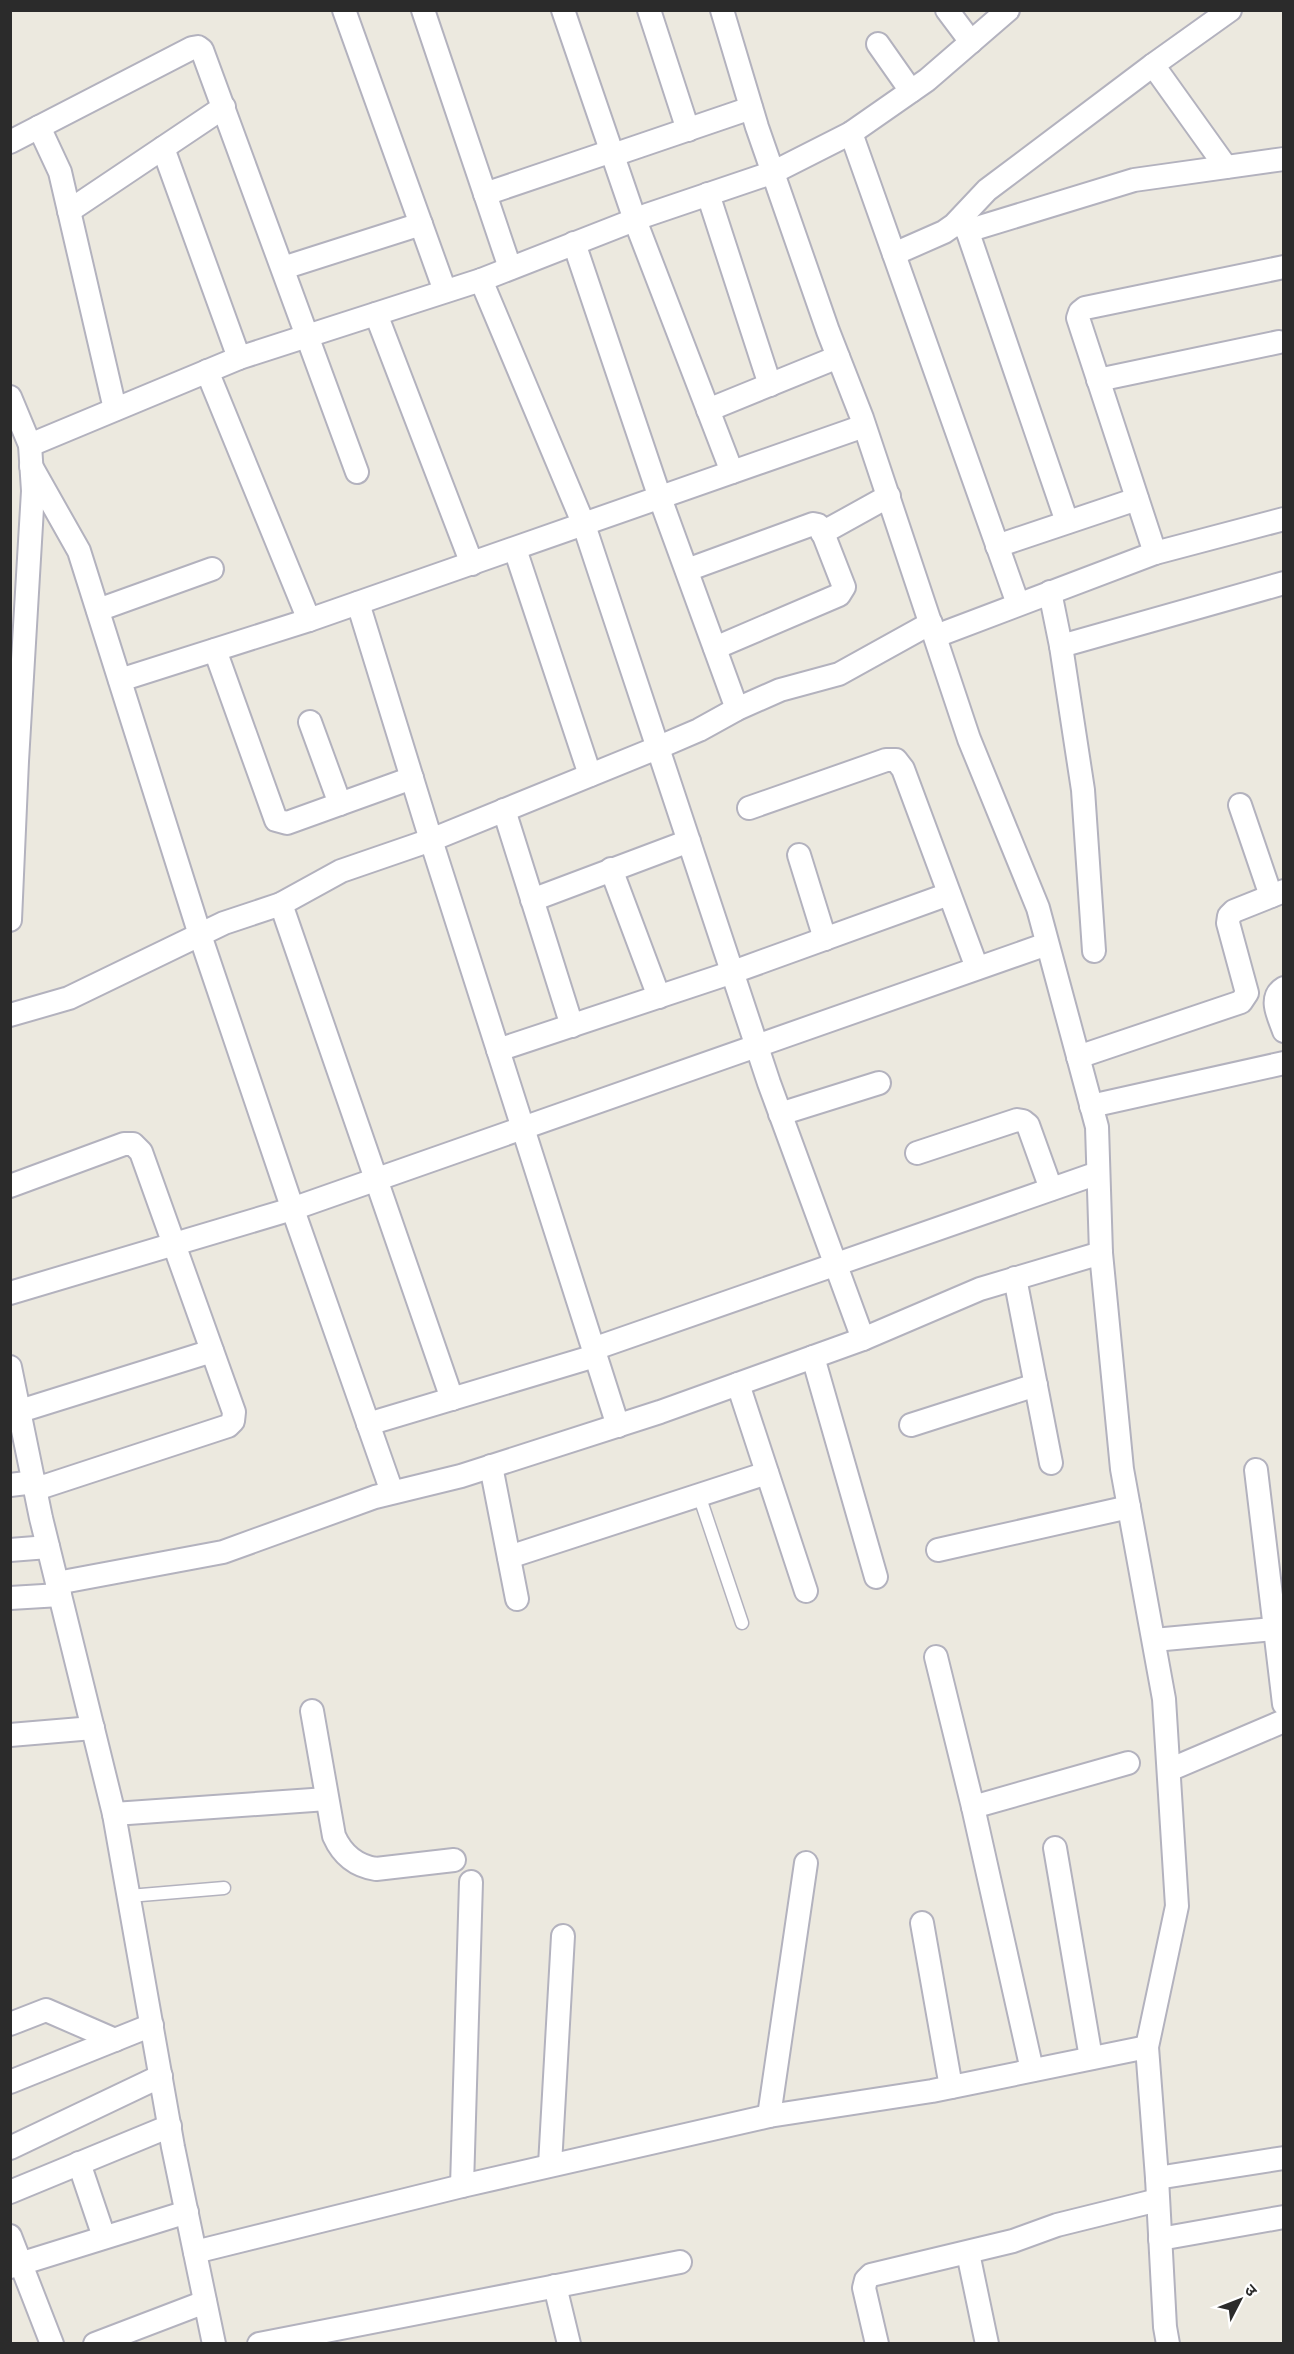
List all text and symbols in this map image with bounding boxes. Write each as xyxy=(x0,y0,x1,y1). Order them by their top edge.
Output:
north arrow xyxy=(1210,2270,1270,2330)
text: उ xyxy=(1240,2279,1263,2301)

